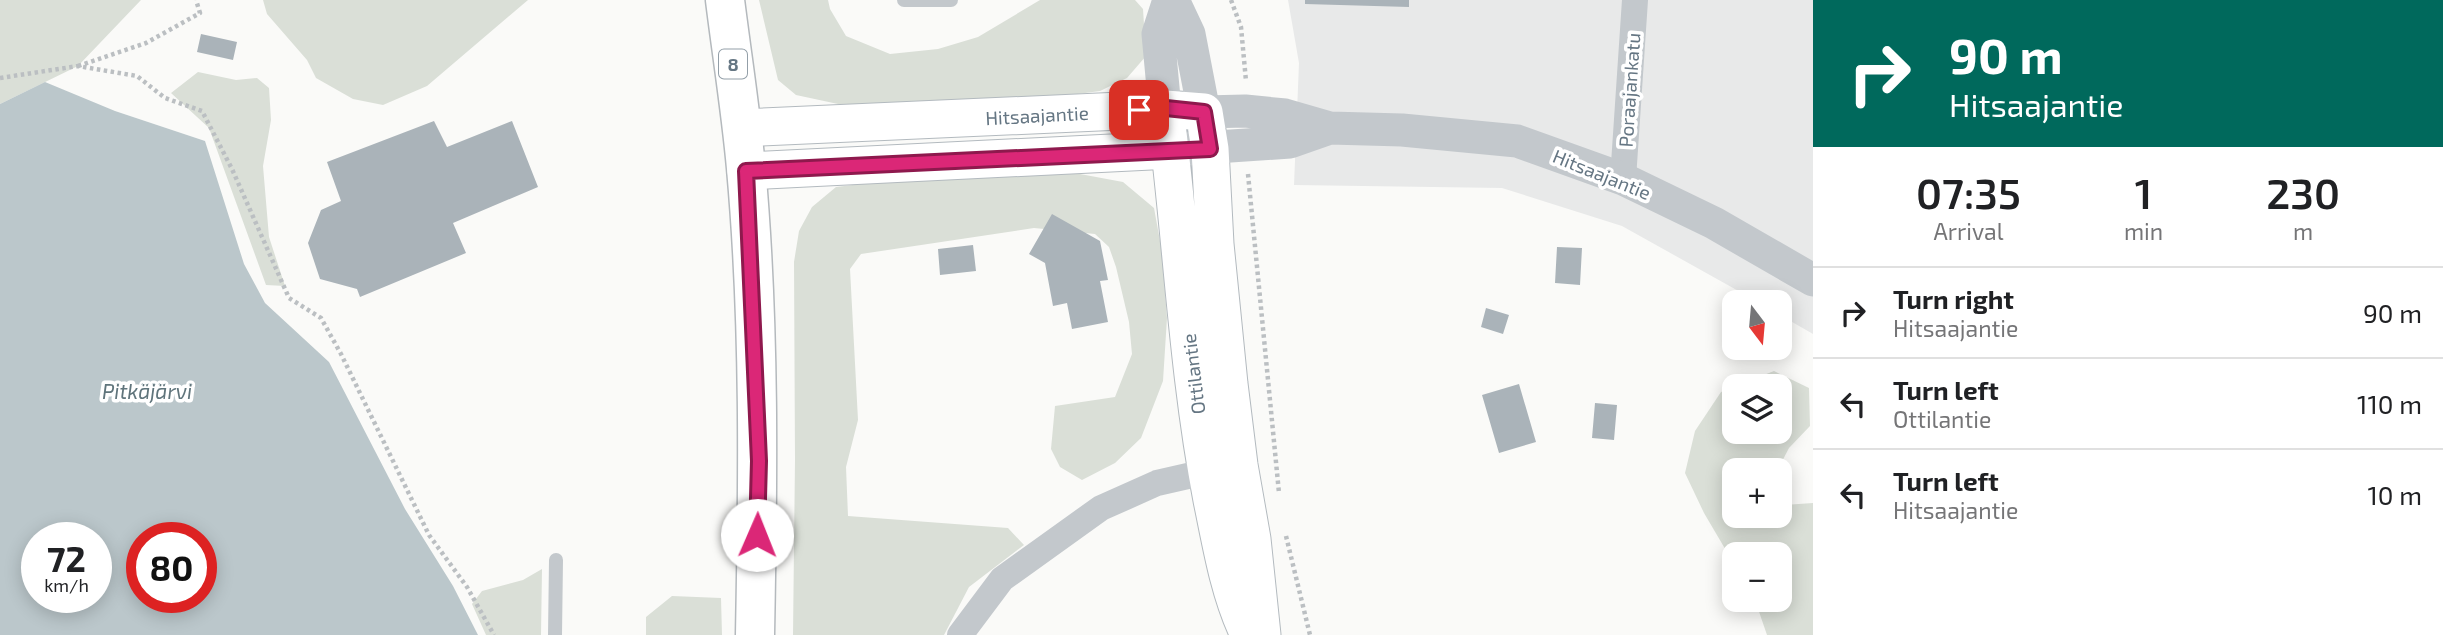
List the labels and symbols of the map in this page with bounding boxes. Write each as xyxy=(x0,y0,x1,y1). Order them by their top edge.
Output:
street label: Poraajankatu xyxy=(1614,32,1644,148)
road number: 8 xyxy=(719,50,747,78)
pin xyxy=(1109,80,1169,140)
street label: Hitsaajantie xyxy=(985,101,1089,129)
street label: Hitsaajantie xyxy=(1550,144,1654,204)
north arrow xyxy=(1722,290,1792,360)
street label: Ottilantie xyxy=(1177,332,1209,416)
water label: Pitkäjärvi xyxy=(102,378,192,404)
position arrow xyxy=(720,498,794,572)
speed limit sign: 80 xyxy=(126,522,217,613)

